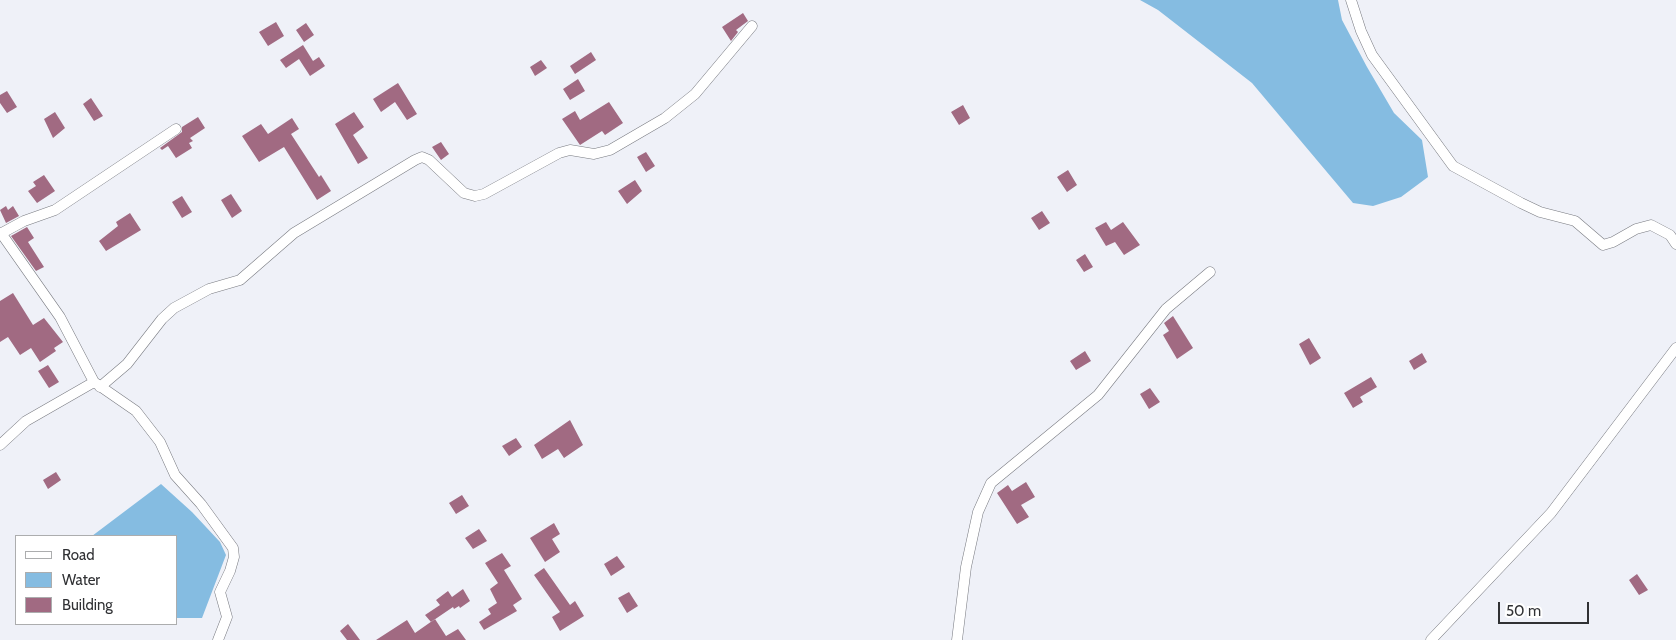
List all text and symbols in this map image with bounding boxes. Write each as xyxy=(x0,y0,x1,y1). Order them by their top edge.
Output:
legend xyxy=(15,535,178,625)
text: Road xyxy=(62,546,95,564)
text: Water xyxy=(62,571,100,589)
scale bar xyxy=(1501,592,1592,624)
text: Building xyxy=(62,596,113,614)
text: 50 m xyxy=(1506,602,1541,620)

